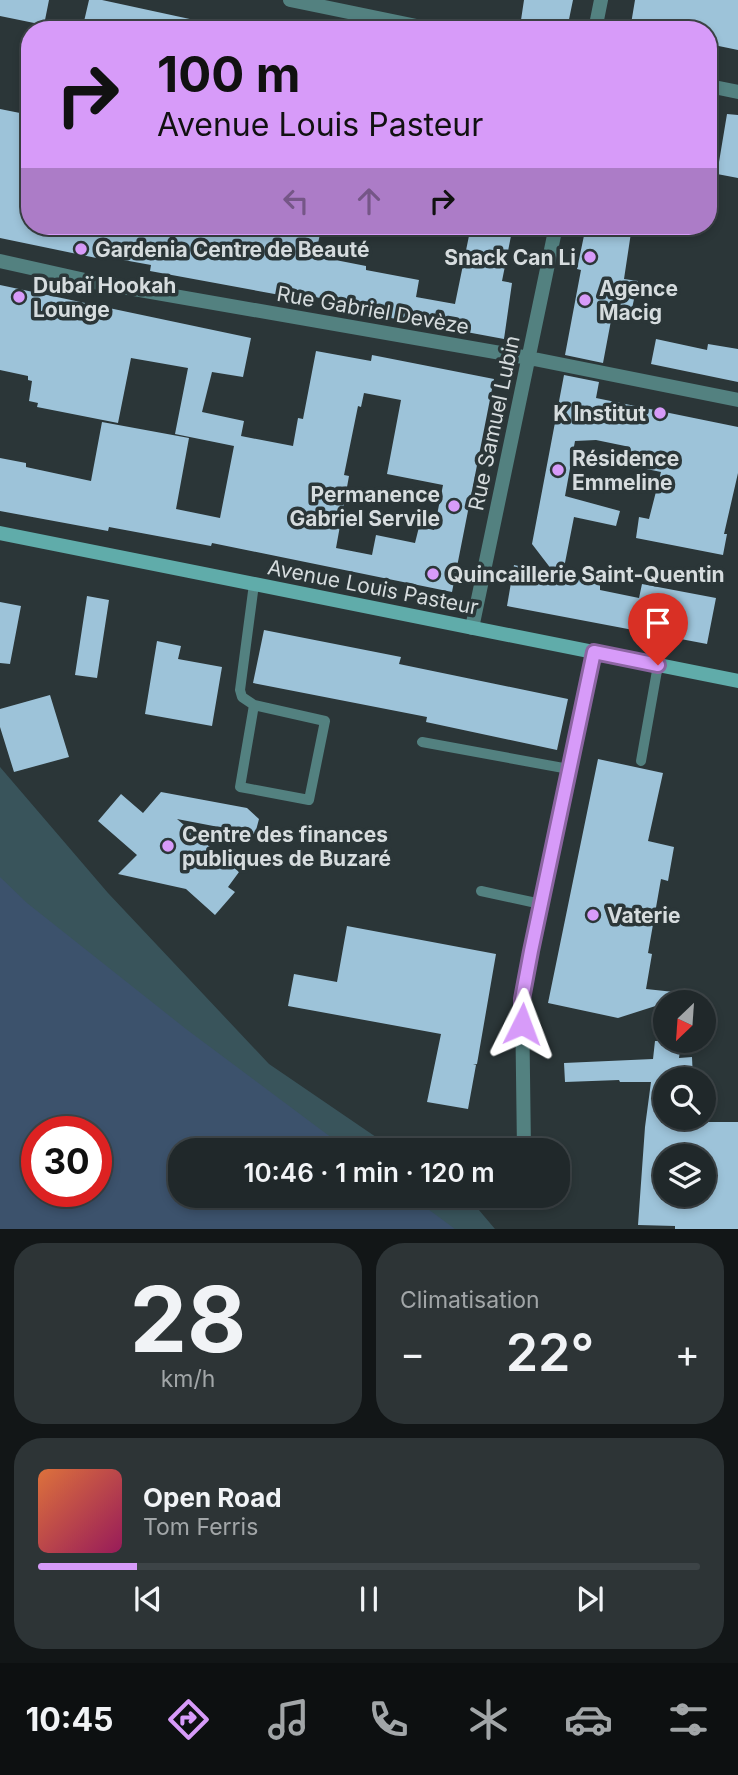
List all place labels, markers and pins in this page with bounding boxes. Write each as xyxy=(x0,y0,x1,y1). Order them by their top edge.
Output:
place label: Gardenia Centre de Beauté xyxy=(95,237,370,262)
marker: Gardenia Centre de Beauté xyxy=(73,241,89,257)
place label: Snack Can Li xyxy=(444,245,576,270)
marker: Snack Can Li xyxy=(582,249,598,265)
place label: Dubaï Hookah Lounge xyxy=(33,273,176,322)
place label: Agence Macig xyxy=(599,276,678,325)
marker: Dubaï Hookah Lounge xyxy=(11,289,27,305)
marker: Agence Macig xyxy=(577,292,593,308)
place label: K Institut xyxy=(553,401,646,426)
marker: K Institut xyxy=(652,405,668,421)
place label: Résidence Emmeline xyxy=(572,446,679,495)
marker: Résidence Emmeline xyxy=(550,462,566,478)
place label: Permanence Gabriel Servile xyxy=(290,482,440,531)
marker: Permanence Gabriel Servile xyxy=(446,498,462,514)
place label: Quincaillerie Saint-Quentin xyxy=(447,562,725,587)
marker: Quincaillerie Saint-Quentin xyxy=(425,566,441,582)
pin xyxy=(628,593,688,665)
place label: Centre des finances publiques de Buzaré xyxy=(182,822,391,871)
marker: Centre des finances publiques de Buzaré xyxy=(160,838,176,854)
place label: Vaterie xyxy=(607,903,681,928)
marker: Vaterie xyxy=(585,907,601,923)

